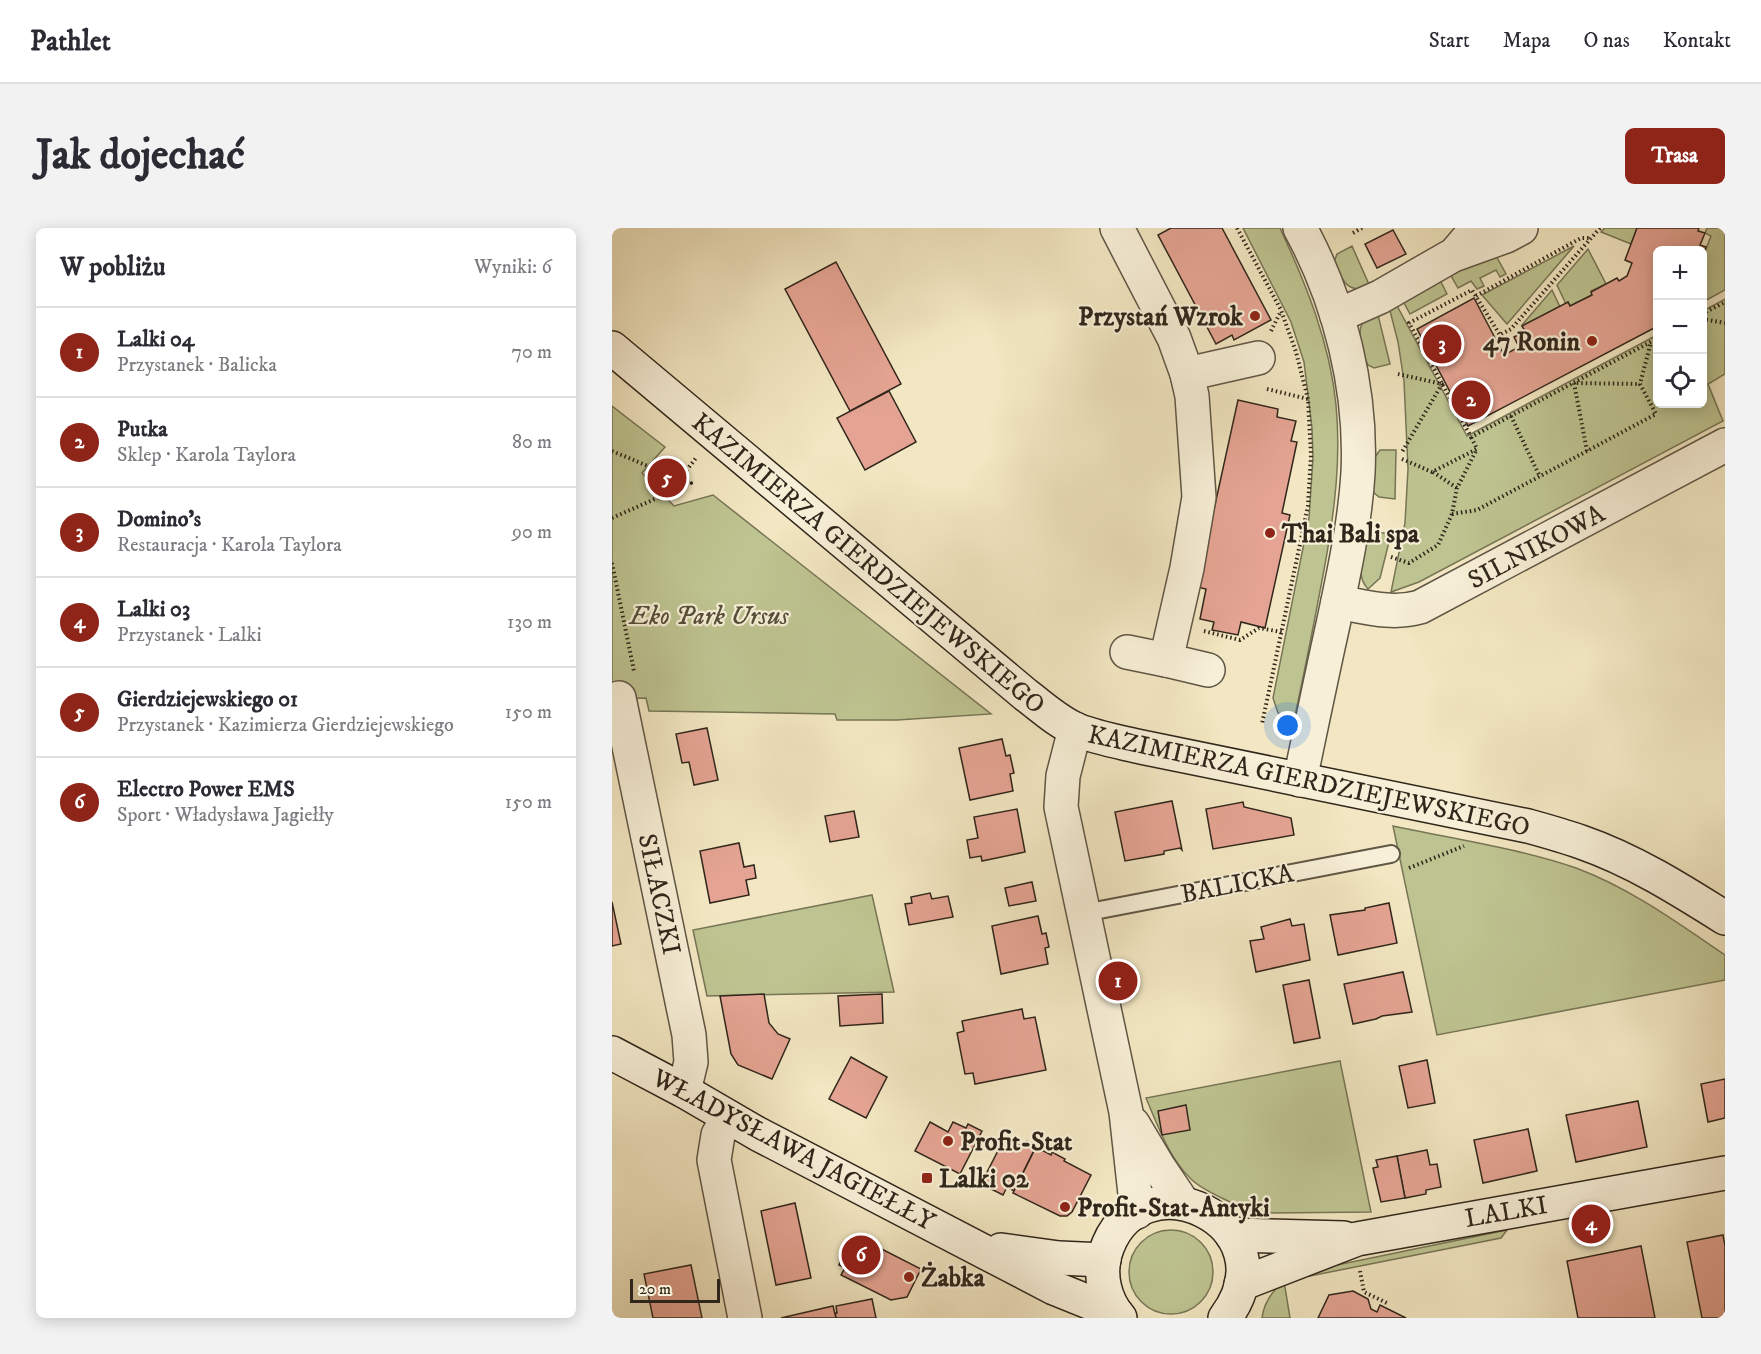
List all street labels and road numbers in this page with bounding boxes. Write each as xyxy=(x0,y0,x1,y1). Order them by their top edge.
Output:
street label: KAZIMIERZA GIERDZIEJEWSKIEGO xyxy=(685,406,1052,722)
street label: SILNIKOWA xyxy=(1463,497,1611,597)
street label: KAZIMIERZA GIERDZIEJEWSKIEGO xyxy=(1085,718,1533,845)
street label: SIŁACZKI xyxy=(630,831,687,958)
street label: BALICKA xyxy=(1178,857,1297,912)
street label: WŁADYSŁAWA JAGIEŁŁY xyxy=(646,1061,941,1239)
street label: LALKI xyxy=(1462,1189,1550,1236)

